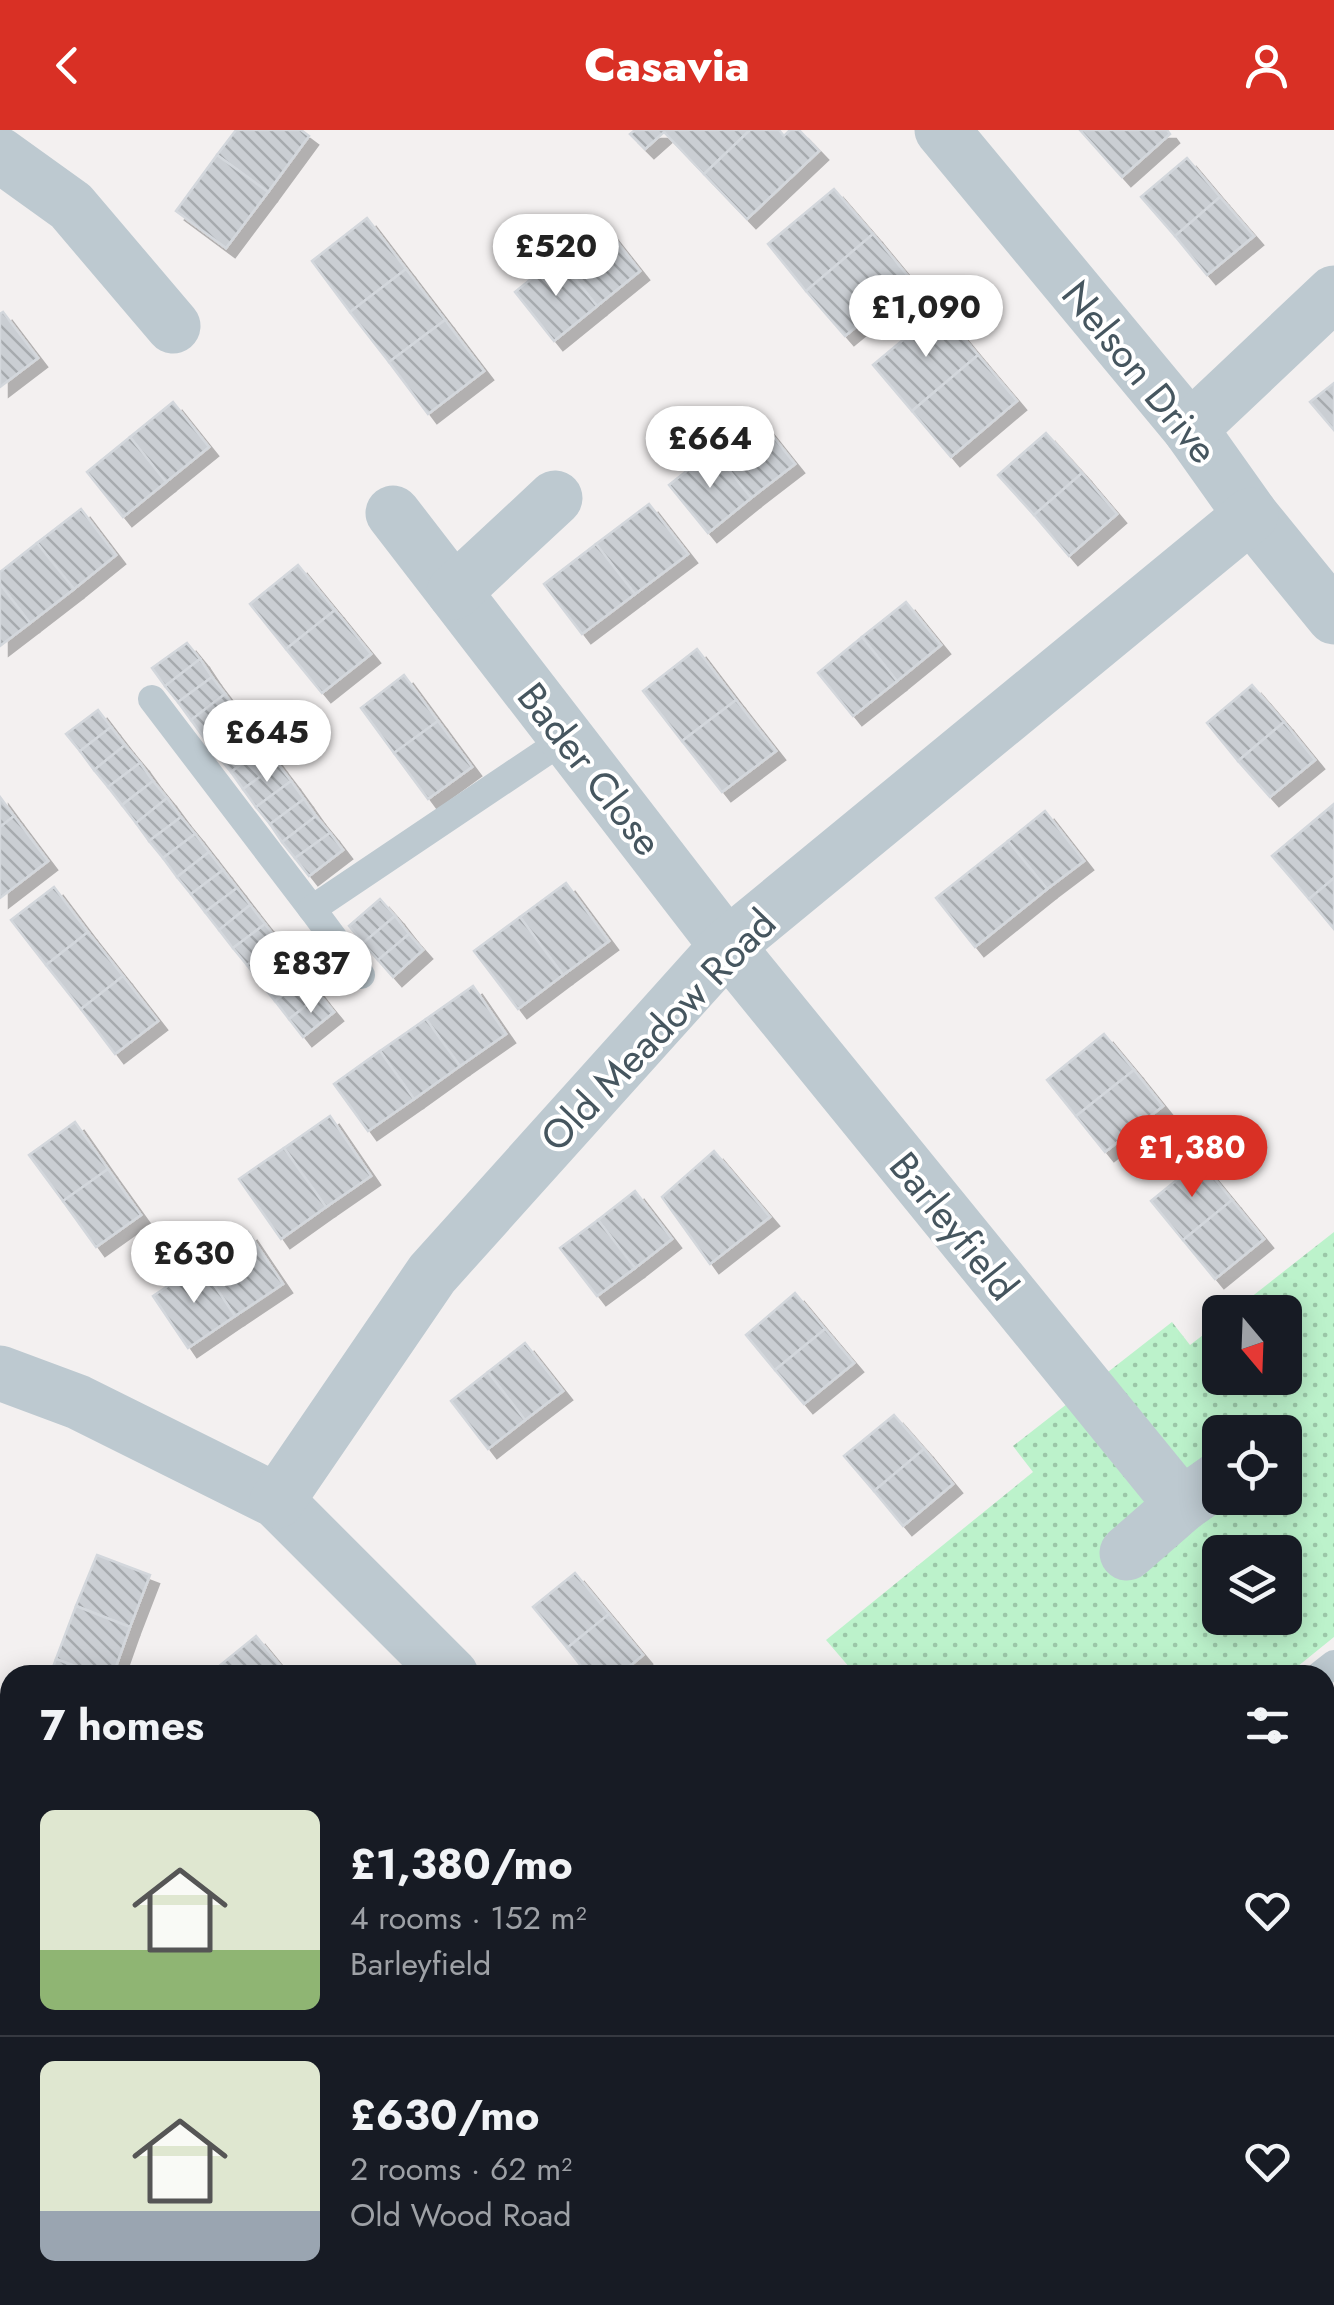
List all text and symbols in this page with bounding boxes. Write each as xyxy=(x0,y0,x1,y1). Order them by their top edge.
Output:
text: Casavia xyxy=(584,33,750,98)
icon: back xyxy=(40,38,95,93)
icon: person xyxy=(1239,38,1294,93)
pin: £520 xyxy=(497,214,615,299)
text: £520 xyxy=(515,223,597,269)
street label: Nelson Drive xyxy=(1048,268,1232,476)
pin: £1,090 xyxy=(845,275,1007,360)
text: £1,090 xyxy=(871,284,981,330)
pin: £664 xyxy=(651,406,769,491)
text: £664 xyxy=(668,415,752,461)
street label: Bader Close xyxy=(504,670,676,868)
pin: £645 xyxy=(208,700,326,785)
text: £645 xyxy=(225,709,309,755)
street label: Old Meadow Road xyxy=(527,896,789,1164)
pin: £837 xyxy=(252,931,370,1016)
text: £837 xyxy=(272,940,350,986)
pin: £1,380 xyxy=(1111,1115,1273,1200)
text: £1,380 xyxy=(1138,1124,1246,1170)
street label: Barleyfield xyxy=(876,1139,1032,1313)
pin: £630 xyxy=(135,1221,253,1306)
text: £630 xyxy=(153,1230,235,1276)
north arrow xyxy=(1202,1295,1302,1395)
map controls xyxy=(1202,1295,1302,1635)
button: locate xyxy=(1202,1415,1302,1515)
button: layers xyxy=(1202,1535,1302,1635)
text: 7 homes xyxy=(40,1695,204,1756)
icon: filters xyxy=(1240,1698,1295,1753)
text: £1,380/mo xyxy=(350,1834,573,1895)
icon: home xyxy=(120,1850,240,1970)
icon: heart xyxy=(1240,1883,1295,1938)
text: 4 rooms · 152 m² xyxy=(350,1895,587,1941)
text: Barleyfield xyxy=(350,1941,491,1987)
text: £630/mo xyxy=(350,2085,539,2146)
icon: home xyxy=(120,2101,240,2221)
icon: heart xyxy=(1240,2134,1295,2189)
text: 2 rooms · 62 m² xyxy=(350,2146,572,2192)
text: Old Wood Road xyxy=(350,2192,571,2238)

